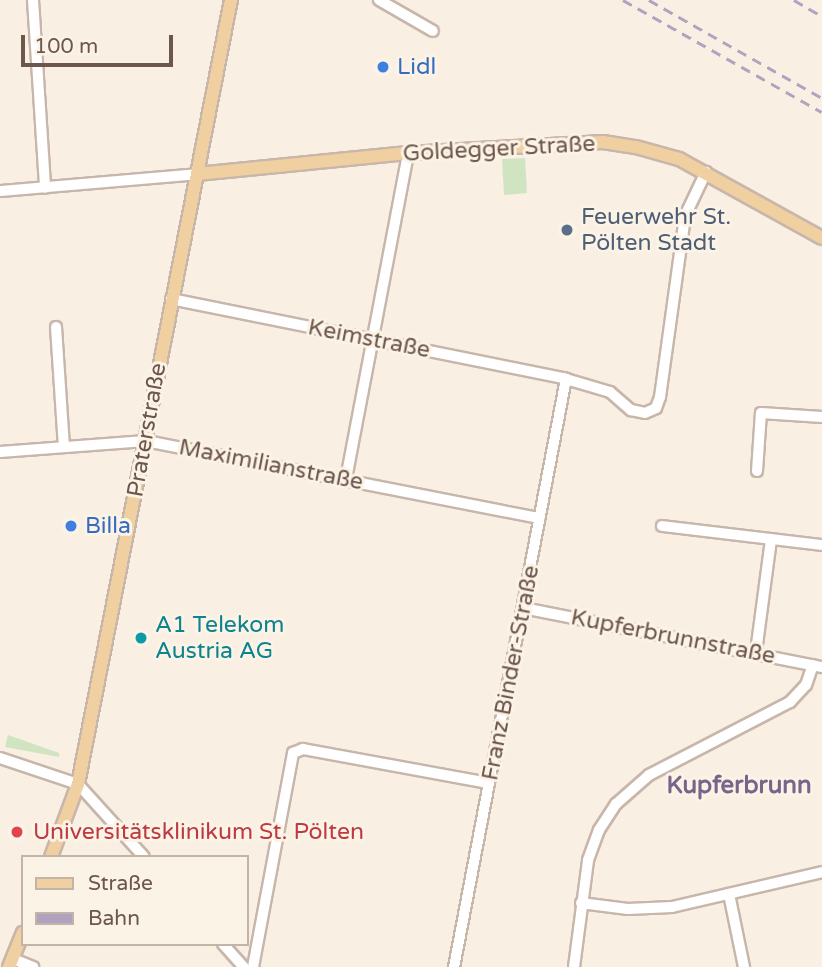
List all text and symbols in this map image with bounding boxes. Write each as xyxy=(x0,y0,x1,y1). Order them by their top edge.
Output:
scale bar xyxy=(24,21,177,65)
text: 100 m xyxy=(34,34,98,59)
place label: Lidl xyxy=(397,53,436,81)
marker: Lidl xyxy=(375,59,391,75)
street label: Goldegger Straße xyxy=(402,130,596,168)
place label: Feuerwehr St. Pölten Stadt xyxy=(581,203,731,257)
marker: Feuerwehr St. Pölten Stadt xyxy=(559,222,575,238)
street label: Keimstraße xyxy=(306,314,432,364)
street label: Praterstraße xyxy=(122,361,172,499)
street label: Maximilianstraße xyxy=(177,434,365,496)
place label: Billa xyxy=(85,512,131,540)
marker: Billa xyxy=(63,518,79,534)
street label: Franz Binder-Straße xyxy=(477,563,545,783)
street label: Kupferbrunnstraße xyxy=(568,604,778,670)
place label: A1 Telekom Austria AG xyxy=(155,611,284,665)
marker: A1 Telekom Austria AG xyxy=(133,630,149,646)
district label: Kupferbrunn xyxy=(666,772,812,800)
place label: Universitätsklinikum St. Pölten xyxy=(33,818,364,846)
marker: Universitätsklinikum St. Pölten xyxy=(7,822,27,842)
legend xyxy=(21,855,248,946)
text: Straße xyxy=(88,871,153,896)
text: Bahn xyxy=(88,906,140,931)

